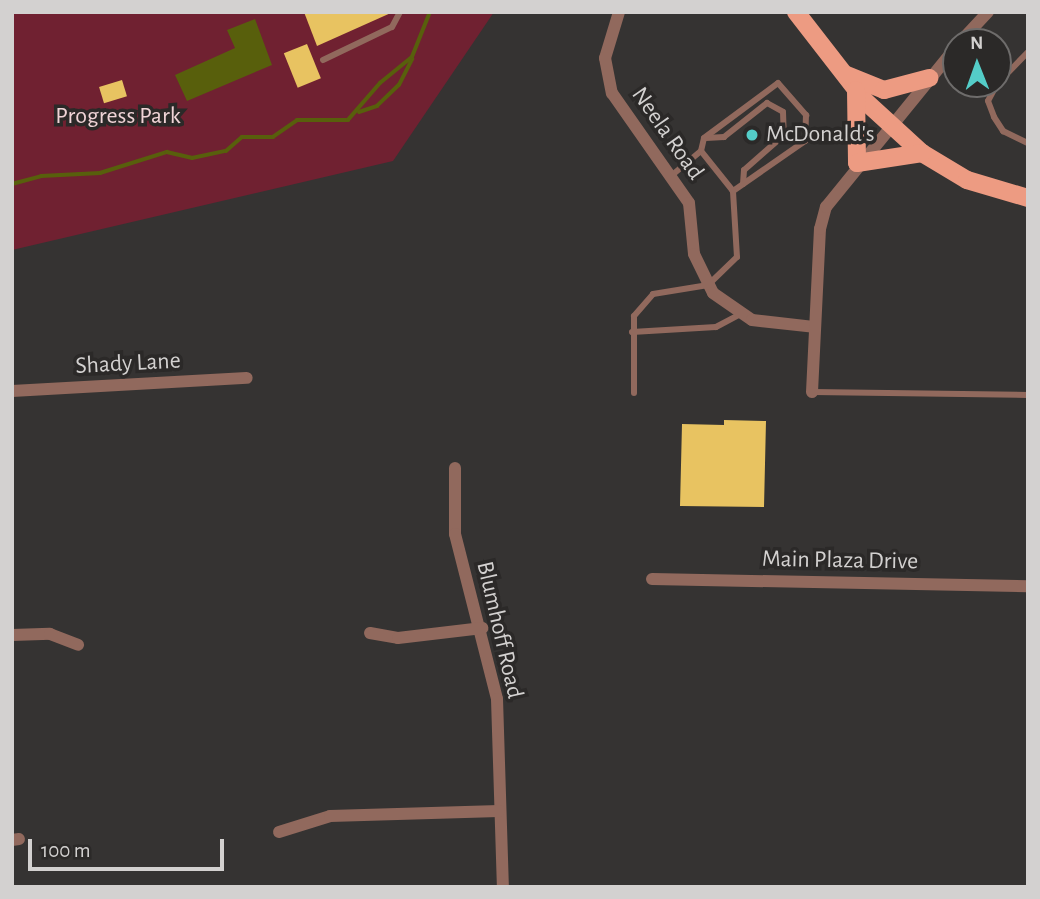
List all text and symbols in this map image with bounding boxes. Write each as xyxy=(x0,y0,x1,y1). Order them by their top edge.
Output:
north arrow xyxy=(942,28,1012,98)
text: N xyxy=(970,34,983,53)
street label: Neela Road xyxy=(625,82,709,186)
park label: Progress Park xyxy=(55,103,181,131)
place label: McDonald's xyxy=(766,121,875,149)
marker: McDonald's xyxy=(744,127,760,143)
street label: Shady Lane xyxy=(75,347,181,381)
street label: Main Plaza Drive xyxy=(762,545,918,577)
street label: Blumhoff Road xyxy=(469,559,529,701)
scale bar xyxy=(32,825,228,869)
text: 100 m xyxy=(41,840,91,861)

